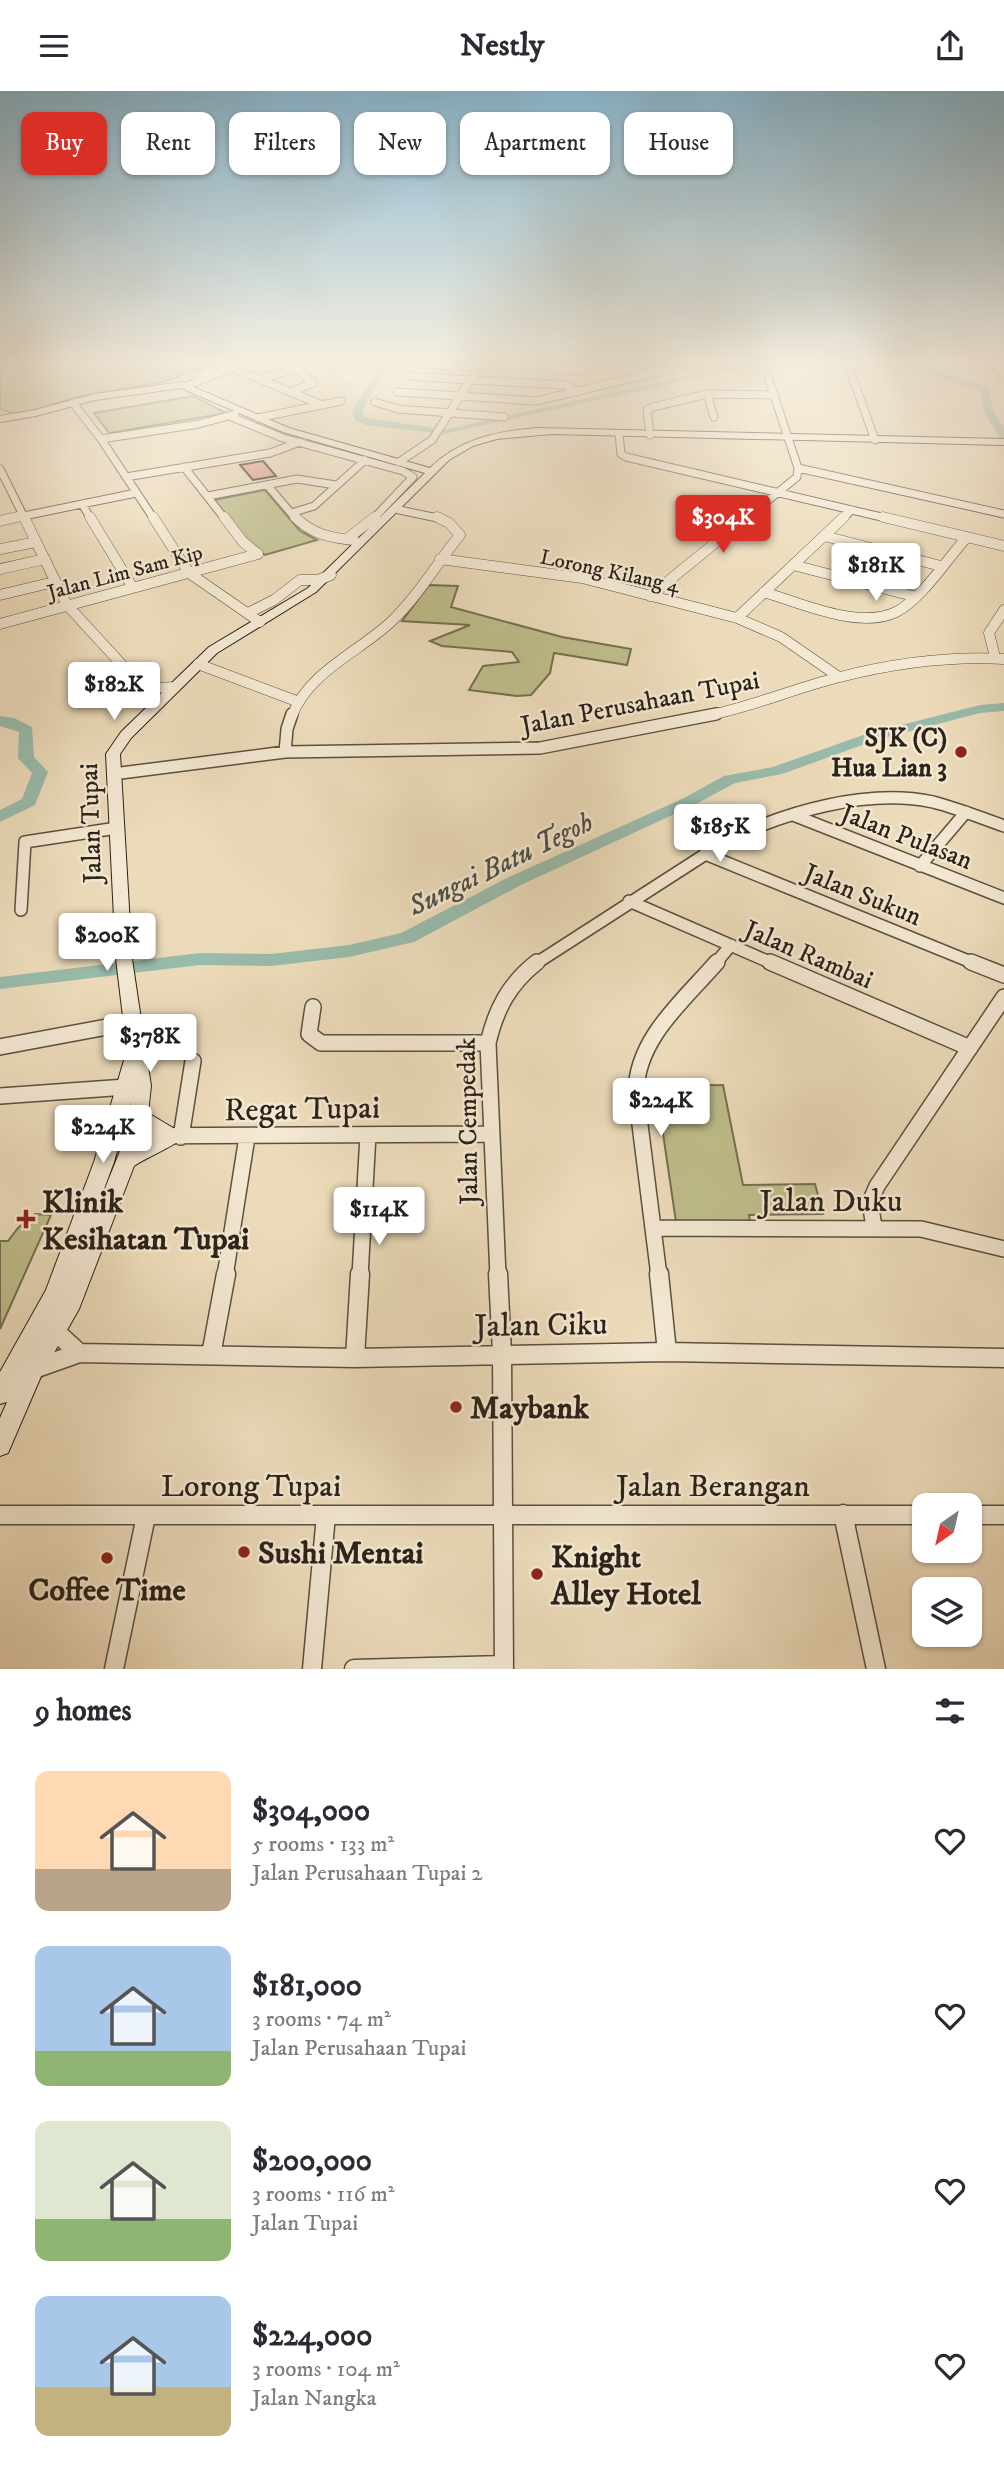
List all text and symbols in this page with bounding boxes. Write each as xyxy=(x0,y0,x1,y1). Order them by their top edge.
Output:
text: Nestly xyxy=(460,26,544,66)
icon: menu xyxy=(35,27,73,65)
icon: share xyxy=(931,27,969,65)
chip: Buy xyxy=(21,112,107,175)
chip: Rent xyxy=(121,112,215,175)
chip: Filters xyxy=(229,112,340,175)
chip: New xyxy=(354,112,446,175)
chip: Apartment xyxy=(460,112,610,175)
chip: House xyxy=(624,112,733,175)
pin: $304K xyxy=(674,496,772,555)
text: $304K xyxy=(692,503,754,532)
street label: Jalan Lim Sam Kip xyxy=(43,540,206,607)
pin: $181K xyxy=(827,543,925,603)
street label: Lorong Kilang 4 xyxy=(538,544,683,600)
text: $181K xyxy=(847,551,905,580)
pin: $182K xyxy=(65,663,163,722)
street label: Jalan Perusahaan Tupai xyxy=(516,664,762,743)
text: $182K xyxy=(84,670,144,699)
place label: SJK (C) Hua Lian 3 xyxy=(831,722,947,785)
marker: SJK (C) Hua Lian 3 xyxy=(953,744,969,760)
street label: Jalan Tupai xyxy=(73,762,110,886)
street label: Jalan Pulasan xyxy=(834,796,978,878)
water label: Sungai Batu Tegoh xyxy=(402,805,599,925)
pin: $185K xyxy=(671,805,769,864)
text: $185K xyxy=(690,812,750,841)
street label: Jalan Sukun xyxy=(797,856,926,934)
pin: $200K xyxy=(58,913,156,973)
street label: Jalan Rambai xyxy=(737,913,878,997)
text: $200K xyxy=(75,921,139,950)
pin: $378K xyxy=(101,1014,199,1074)
text: $378K xyxy=(120,1022,180,1051)
street label: Jalan Cempedak xyxy=(451,1037,486,1207)
pin: $224K xyxy=(612,1079,710,1138)
text: $224K xyxy=(629,1086,693,1115)
street label: Regat Tupai xyxy=(224,1089,380,1131)
pin: $224K xyxy=(54,1105,152,1165)
text: $224K xyxy=(71,1113,135,1142)
street label: Jalan Duku xyxy=(757,1182,902,1222)
place label: Klinik Kesihatan Tupai xyxy=(42,1183,249,1260)
pin: $114K xyxy=(330,1187,428,1247)
text: $114K xyxy=(350,1195,408,1224)
marker: Klinik Kesihatan Tupai xyxy=(16,1209,36,1229)
street label: Jalan Ciku xyxy=(471,1305,608,1347)
place label: Maybank xyxy=(470,1389,590,1429)
marker: Maybank xyxy=(448,1399,464,1415)
street label: Lorong Tupai xyxy=(161,1467,341,1507)
street label: Jalan Berangan xyxy=(613,1467,810,1507)
north arrow xyxy=(912,1493,982,1563)
map controls xyxy=(912,1493,982,1647)
place label: Sushi Mentai xyxy=(258,1534,424,1574)
place label: Knight Alley Hotel xyxy=(550,1538,701,1615)
marker: Sushi Mentai xyxy=(236,1544,252,1560)
marker: Coffee Time xyxy=(99,1550,115,1566)
marker: Knight Alley Hotel xyxy=(529,1566,545,1582)
place label: Coffee Time xyxy=(28,1571,186,1611)
button: layers xyxy=(912,1577,982,1647)
icon: filters xyxy=(931,1692,969,1730)
text: 9 homes xyxy=(35,1693,132,1730)
text: $304,000 xyxy=(252,1793,370,1830)
icon: home xyxy=(91,1799,175,1883)
icon: heart xyxy=(931,1822,969,1860)
text: 5 rooms · 133 m² xyxy=(252,1830,394,1859)
text: Jalan Perusahaan Tupai 2 xyxy=(252,1859,483,1888)
text: $181,000 xyxy=(252,1968,362,2005)
icon: home xyxy=(91,1974,175,2058)
icon: heart xyxy=(931,1997,969,2035)
text: 3 rooms · 74 m² xyxy=(252,2005,391,2034)
text: Jalan Perusahaan Tupai xyxy=(252,2034,466,2063)
text: $200,000 xyxy=(252,2143,372,2180)
icon: home xyxy=(91,2149,175,2233)
icon: heart xyxy=(931,2172,969,2210)
text: 3 rooms · 116 m² xyxy=(252,2180,395,2209)
text: Jalan Tupai xyxy=(252,2209,358,2238)
text: $224,000 xyxy=(252,2318,372,2355)
icon: home xyxy=(91,2324,175,2408)
icon: heart xyxy=(931,2347,969,2385)
text: 3 rooms · 104 m² xyxy=(252,2355,400,2384)
text: Jalan Nangka xyxy=(252,2384,377,2413)

